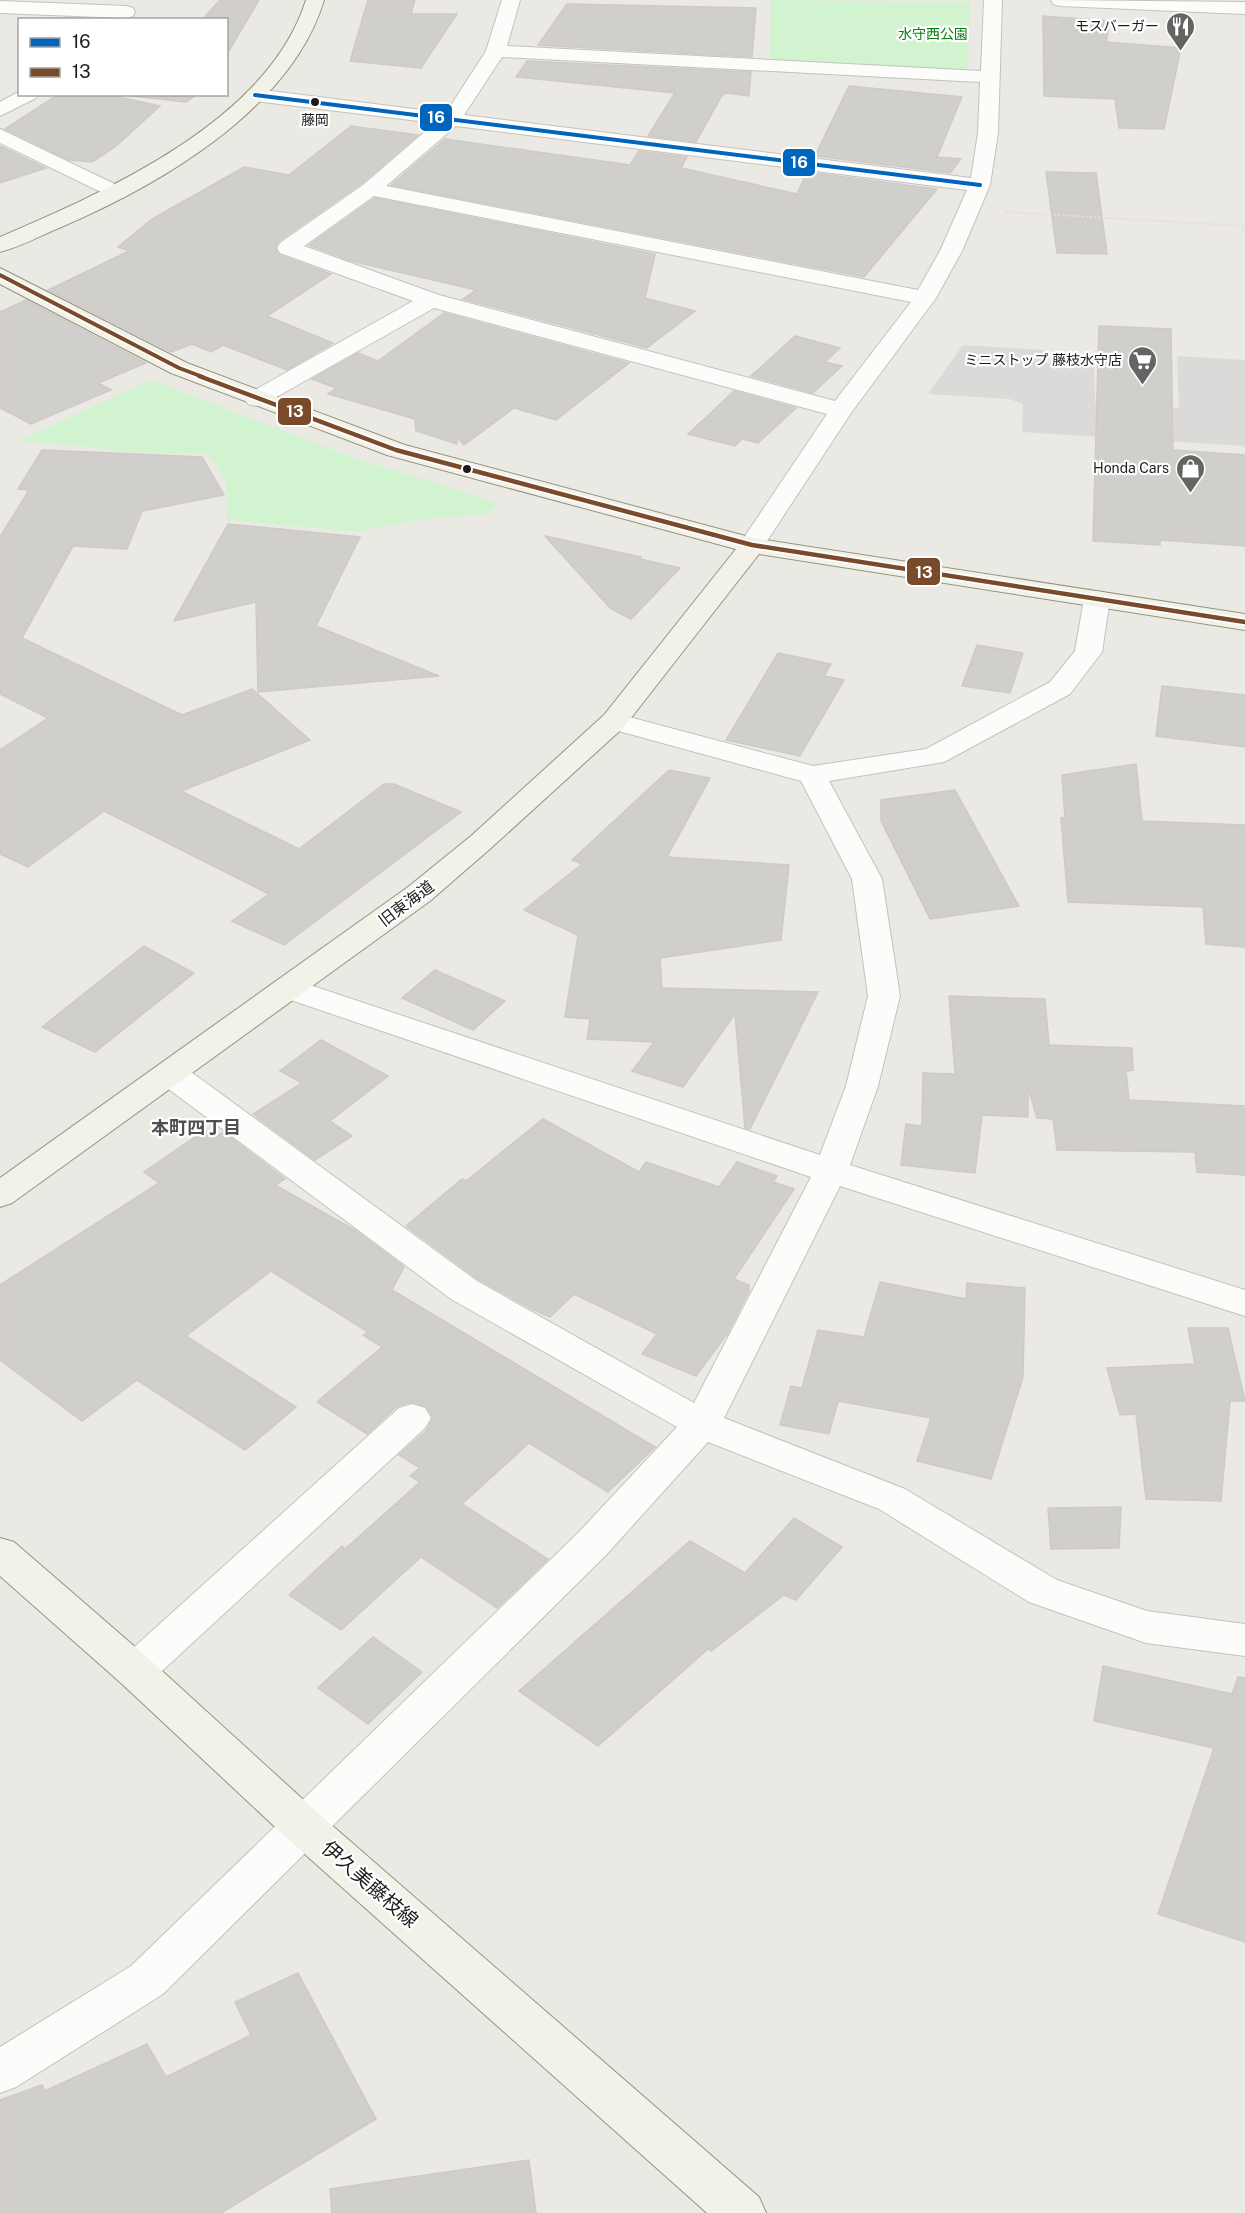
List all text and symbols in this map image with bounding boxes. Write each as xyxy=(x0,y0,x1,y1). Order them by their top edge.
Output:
restaurant icon: モスバーガー xyxy=(1164,10,1196,52)
legend xyxy=(18,18,228,96)
place label: モスバーガー xyxy=(1075,18,1159,34)
park label: 水守西公園 xyxy=(898,26,968,42)
text: 16 xyxy=(72,31,91,52)
text: 13 xyxy=(72,61,91,82)
marker: 藤岡 xyxy=(309,96,321,108)
line badge: 16 xyxy=(419,103,453,132)
text: 16 xyxy=(427,108,445,127)
place label: 藤岡 xyxy=(301,112,329,128)
line badge: 16 xyxy=(782,148,816,177)
text: 16 xyxy=(790,153,808,172)
supermarket icon: ミニストップ 藤枝水守店 xyxy=(1127,344,1159,386)
place label: ミニストップ 藤枝水守店 xyxy=(965,352,1122,368)
line badge: 13 xyxy=(277,397,312,426)
text: 13 xyxy=(286,402,304,421)
shop icon: Honda Cars xyxy=(1174,452,1206,494)
place label: Honda Cars xyxy=(1093,460,1169,476)
unlabelled marker xyxy=(461,463,473,475)
line badge: 13 xyxy=(906,557,941,586)
text: 13 xyxy=(915,563,933,582)
street label: 旧東海道 xyxy=(375,877,438,930)
district label: 本町四丁目 xyxy=(151,1117,241,1138)
street label: 伊久美藤枝線 xyxy=(317,1836,423,1932)

